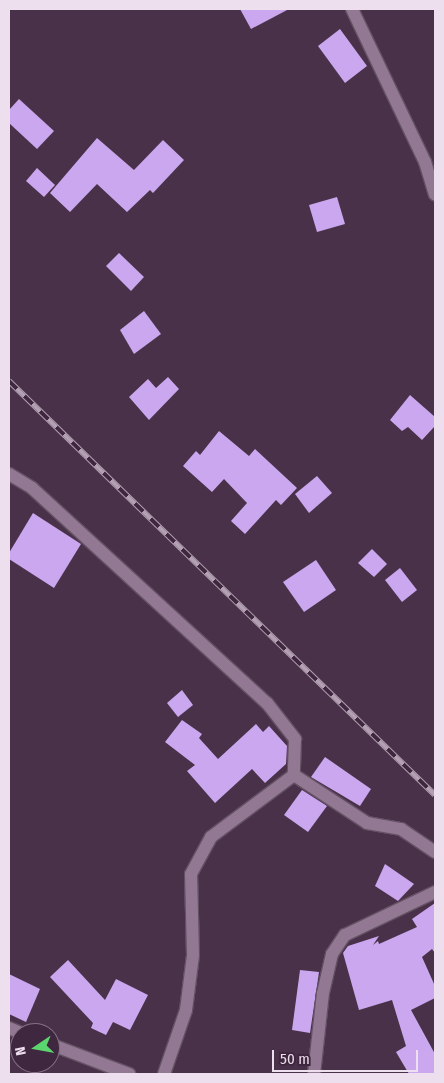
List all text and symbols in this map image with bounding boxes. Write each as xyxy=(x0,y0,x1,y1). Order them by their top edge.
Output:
north arrow xyxy=(10,1023,60,1073)
scale bar xyxy=(274,1040,420,1072)
text: N xyxy=(12,1045,30,1057)
text: 50 m xyxy=(280,1050,310,1068)

